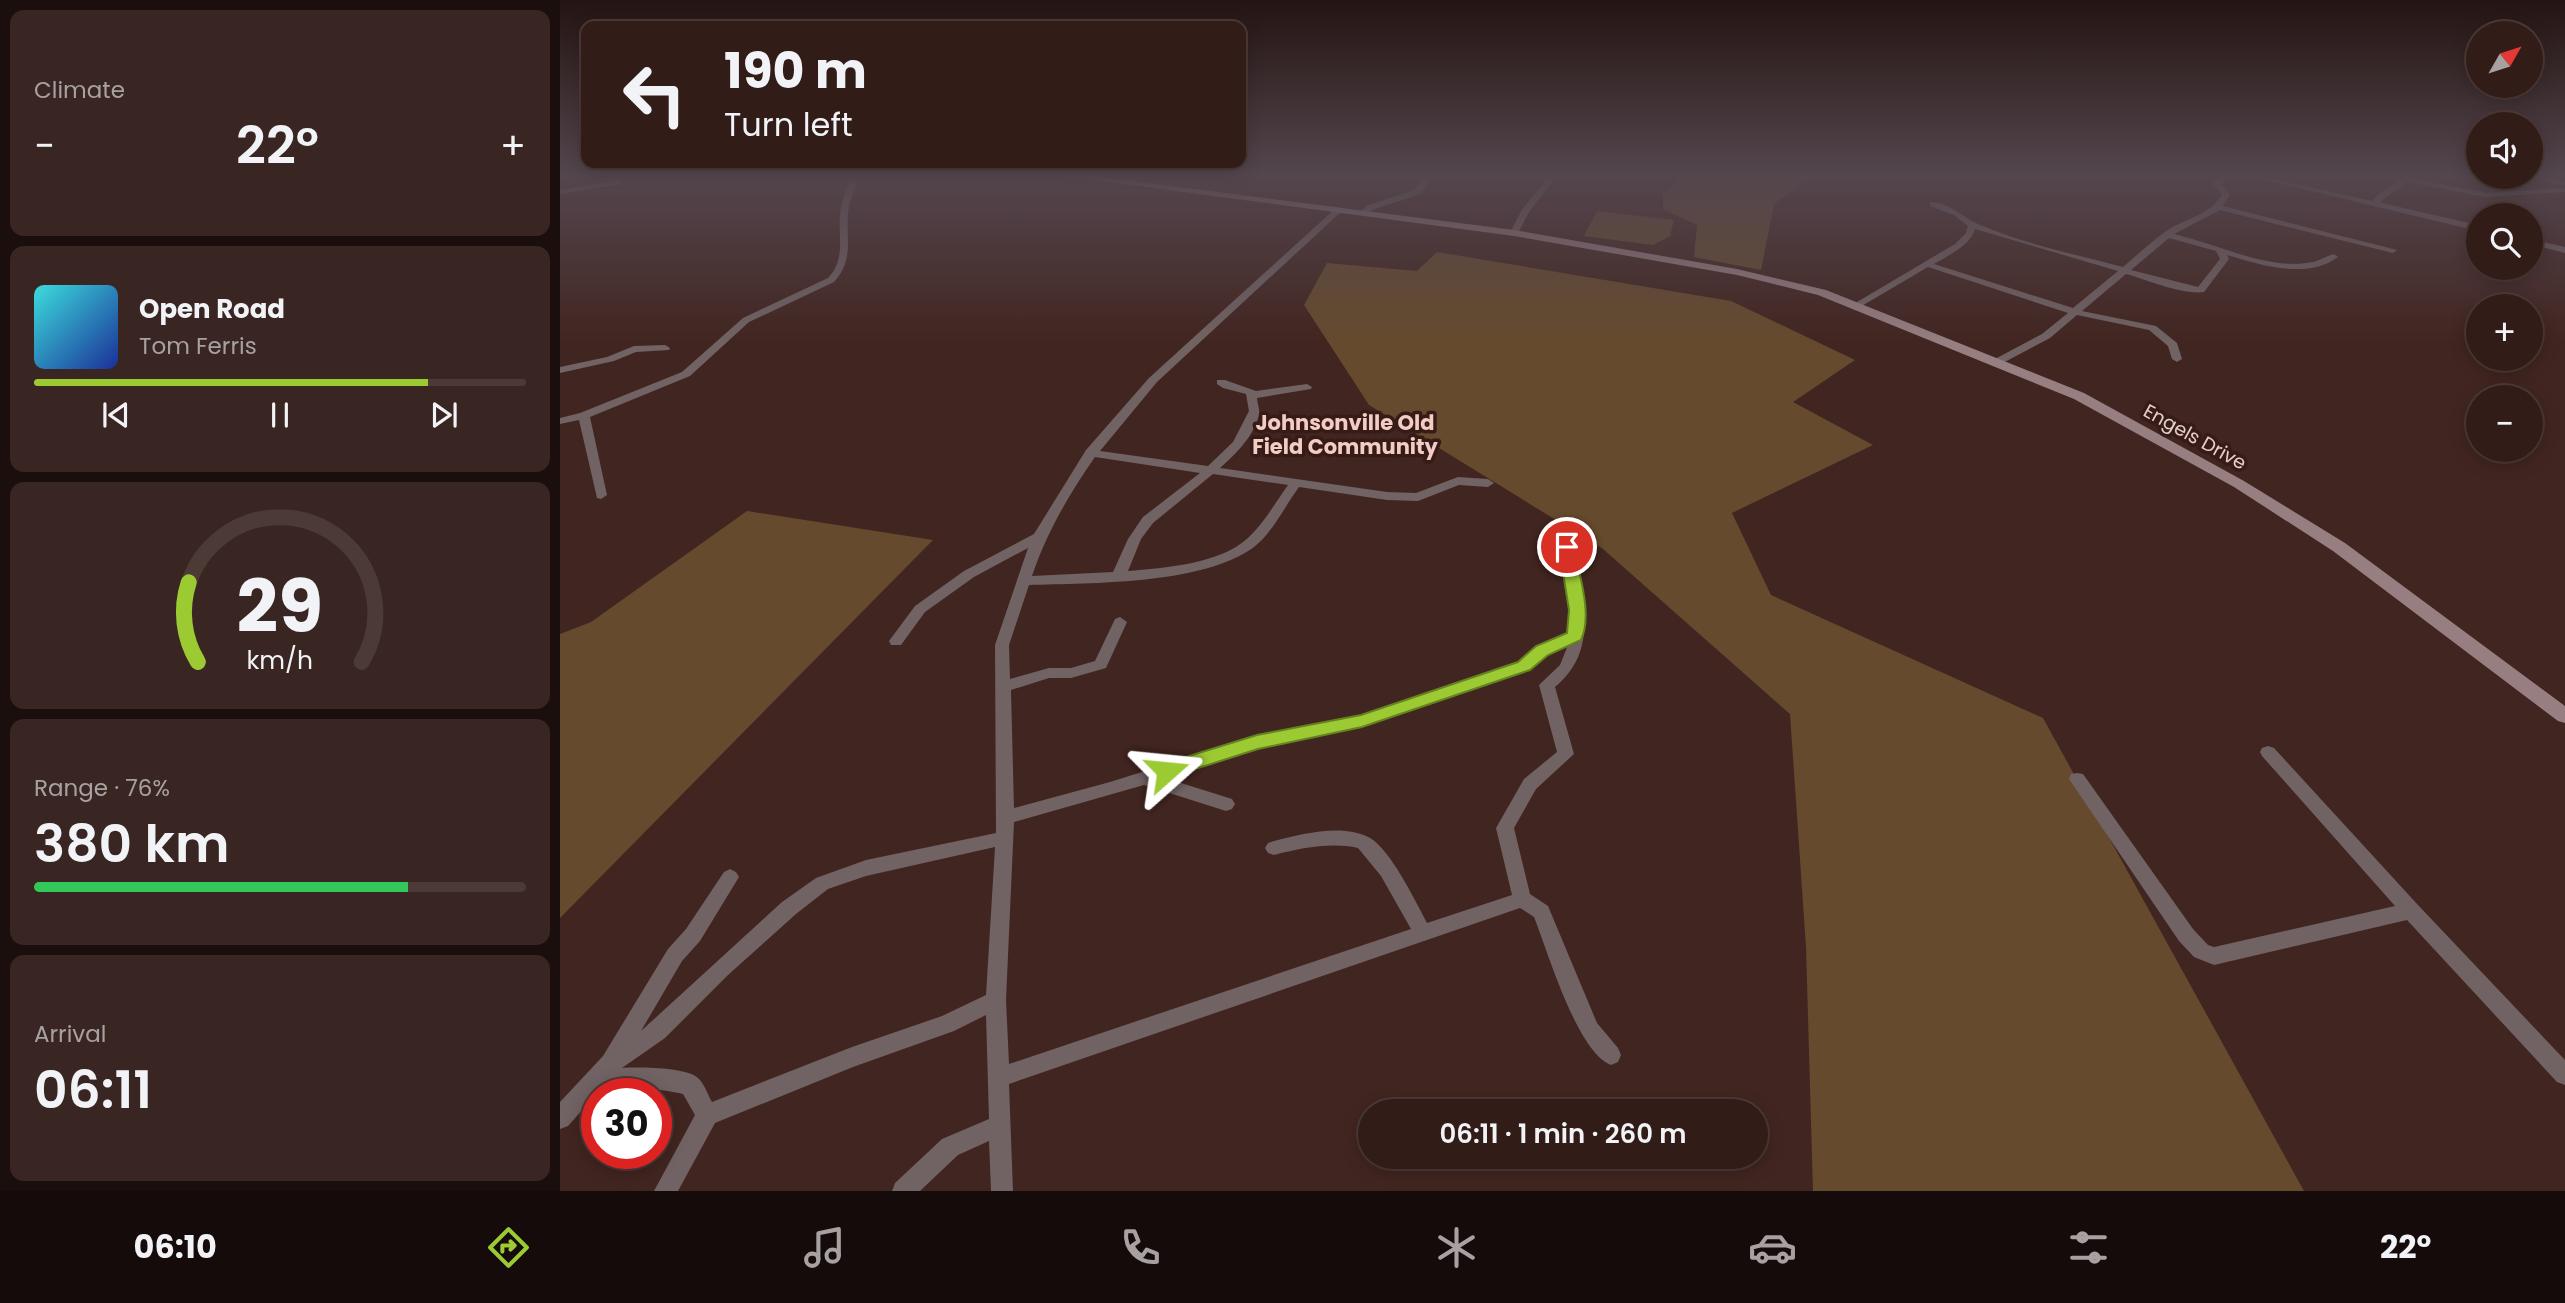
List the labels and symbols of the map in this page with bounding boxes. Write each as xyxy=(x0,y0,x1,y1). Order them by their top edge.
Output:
north arrow xyxy=(2466,21,2543,98)
street label: Engels Drive xyxy=(2139,398,2251,476)
district label: Johnsonville Old Field Community xyxy=(1252,408,1439,461)
pin xyxy=(1537,517,1597,577)
position arrow xyxy=(1130,734,1204,808)
speed limit sign: 30 xyxy=(581,1078,672,1169)

